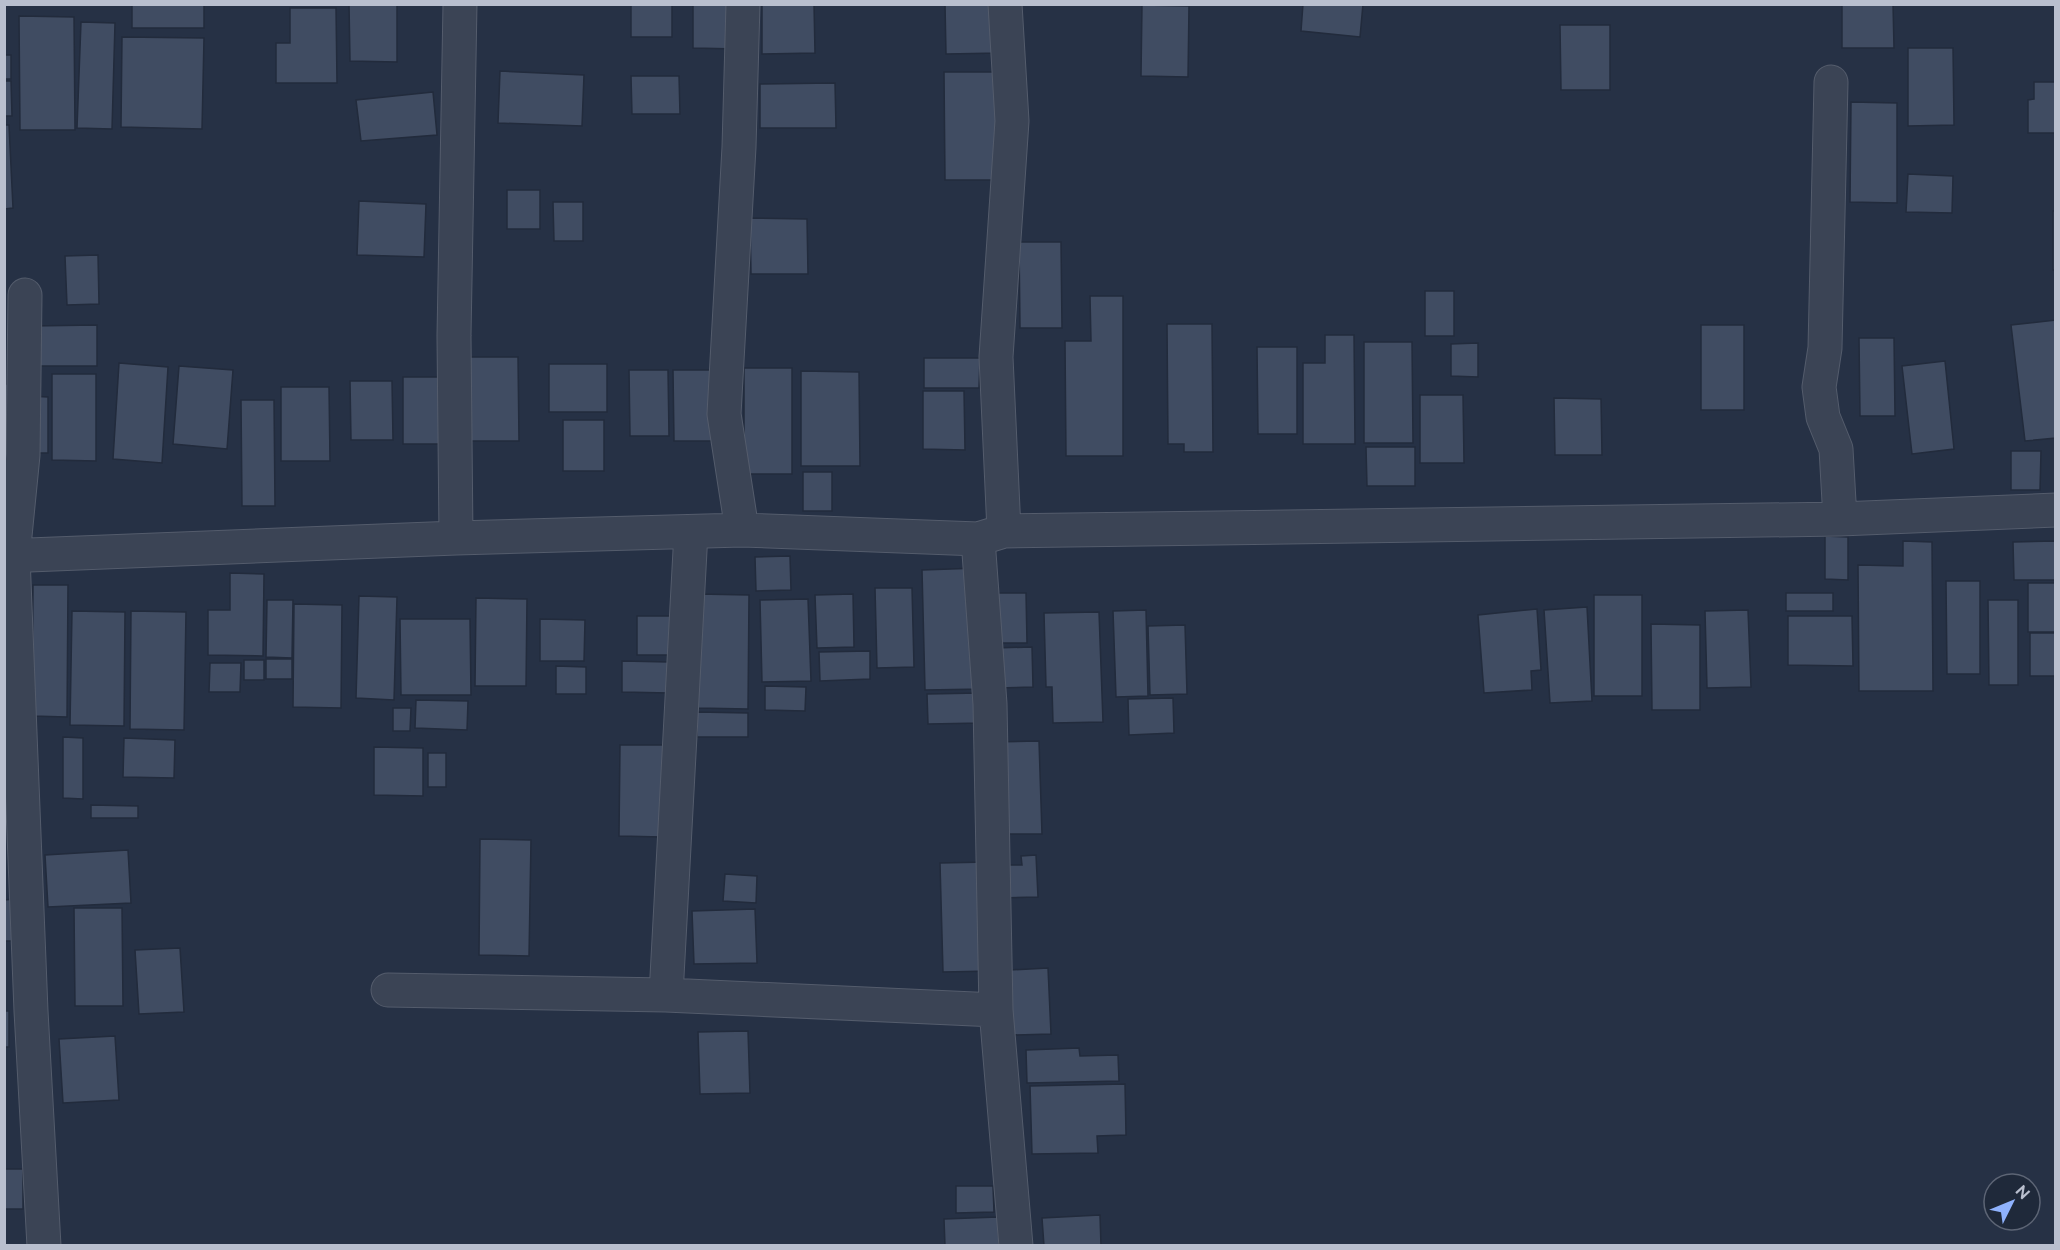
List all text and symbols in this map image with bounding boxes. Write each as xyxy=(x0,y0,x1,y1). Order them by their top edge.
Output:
north arrow xyxy=(1982,1172,2042,1232)
text: N xyxy=(2011,1181,2034,1203)

